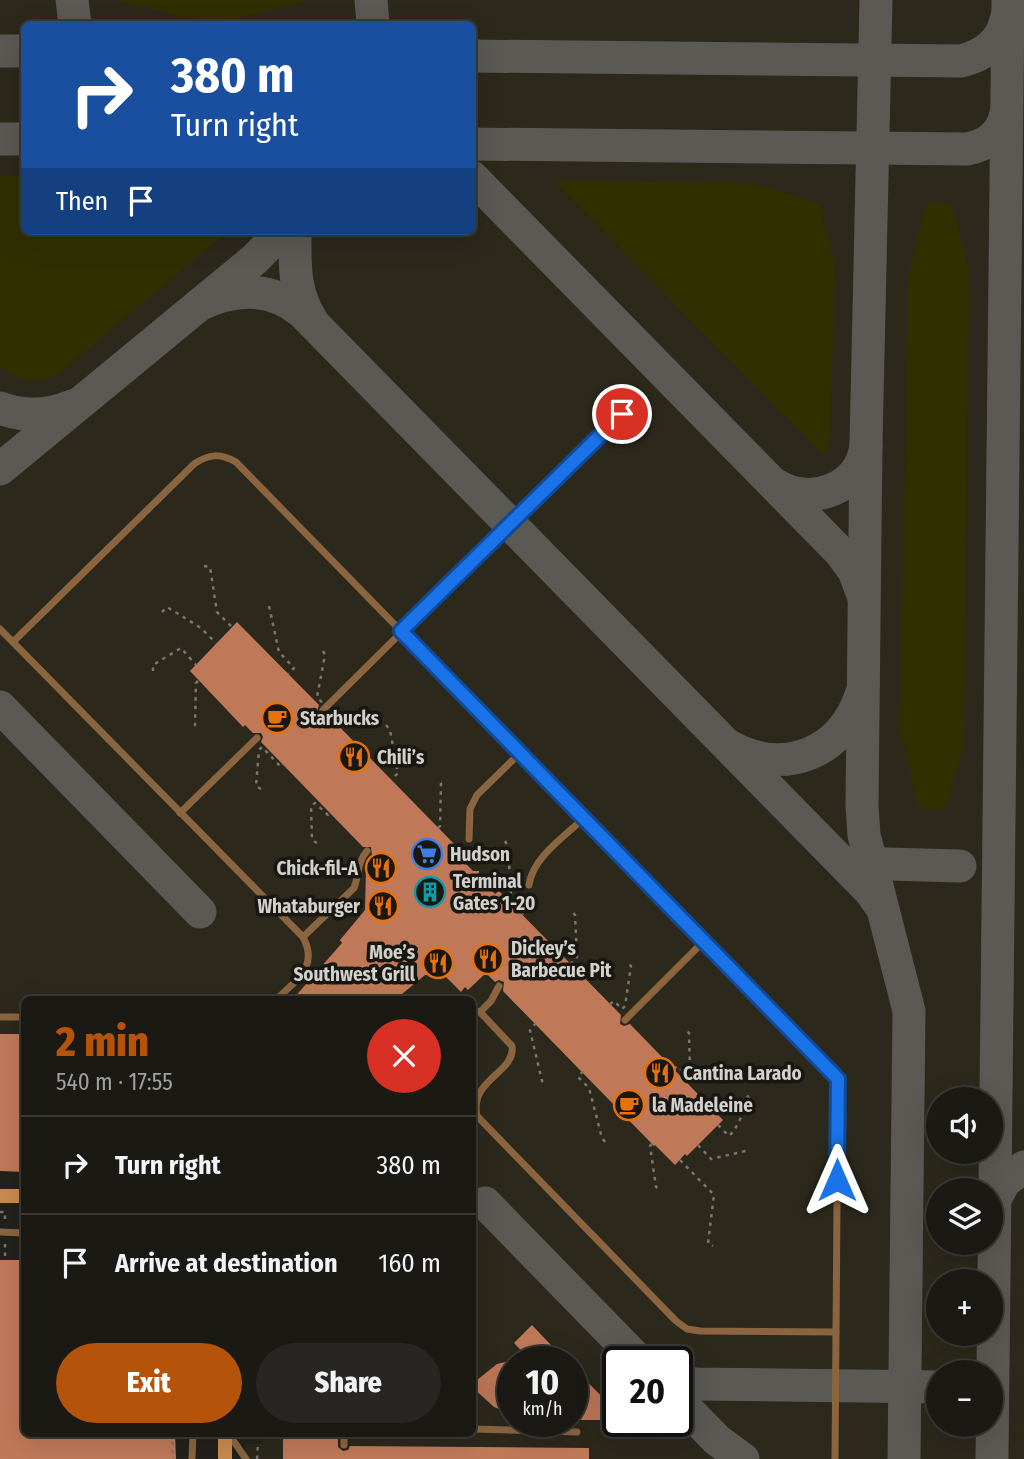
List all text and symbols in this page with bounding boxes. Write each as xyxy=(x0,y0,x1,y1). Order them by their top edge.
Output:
text: 380 m xyxy=(171,46,294,105)
icon: right xyxy=(56,49,147,140)
text: Turn right xyxy=(171,106,298,144)
icon: arrive xyxy=(122,182,160,220)
text: Then xyxy=(56,186,108,217)
pin xyxy=(592,384,652,444)
icon: arrive xyxy=(603,395,641,433)
cafe icon: Starbucks xyxy=(260,701,294,735)
place label: Starbucks xyxy=(300,707,380,730)
restaurant icon: Chili’s xyxy=(337,740,371,774)
place label: Chili’s xyxy=(377,746,425,769)
supermarket icon: Hudson xyxy=(410,837,444,871)
place label: Hudson xyxy=(450,843,510,866)
restaurant icon: Chick-fil-A xyxy=(364,851,398,885)
place label: Chick-fil-A xyxy=(277,857,359,880)
place label: Terminal Gates 1-20 xyxy=(453,870,535,915)
building icon: Terminal Gates 1-20 xyxy=(413,875,447,909)
restaurant icon: Whataburger xyxy=(366,889,400,923)
place label: Whataburger xyxy=(257,895,361,918)
place label: Dickey’s Barbecue Pit xyxy=(511,937,612,982)
place label: Moe’s Southwest Grill xyxy=(293,941,416,986)
restaurant icon: Dickey’s Barbecue Pit xyxy=(471,942,505,976)
restaurant icon: Moe’s Southwest Grill xyxy=(421,946,455,980)
text: 2 min xyxy=(56,1017,149,1067)
button: close xyxy=(367,1019,441,1093)
restaurant icon: Cantina Larado xyxy=(643,1056,677,1090)
place label: Cantina Larado xyxy=(683,1062,802,1085)
text: 540 m · 17:55 xyxy=(56,1068,173,1096)
map controls xyxy=(926,1087,1003,1437)
button: sound xyxy=(926,1087,1003,1164)
cafe icon: la Madeleine xyxy=(612,1088,646,1122)
place label: la Madeleine xyxy=(652,1094,753,1117)
position arrow xyxy=(800,1143,874,1217)
icon: right xyxy=(56,1146,94,1184)
text: Turn right xyxy=(115,1150,221,1181)
text: 380 m xyxy=(377,1150,441,1181)
button: layers xyxy=(926,1178,1003,1255)
icon: arrive xyxy=(56,1244,94,1282)
text: Arrive at destination xyxy=(115,1248,338,1279)
text: 160 m xyxy=(378,1248,441,1279)
button: + xyxy=(926,1269,1003,1346)
button: Exit xyxy=(56,1343,242,1423)
button: Share xyxy=(256,1343,441,1423)
speed limit sign: 20 xyxy=(602,1346,693,1437)
button: − xyxy=(926,1360,1003,1437)
text: 10 xyxy=(526,1361,559,1403)
text: km/h xyxy=(522,1398,563,1420)

